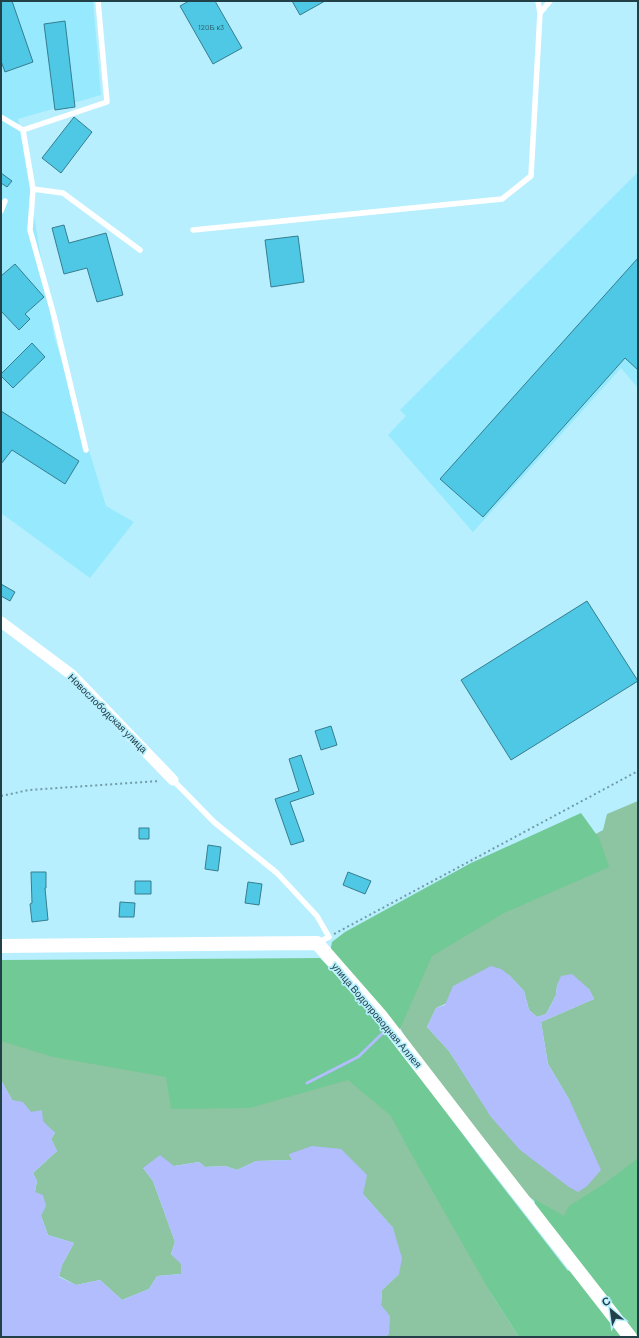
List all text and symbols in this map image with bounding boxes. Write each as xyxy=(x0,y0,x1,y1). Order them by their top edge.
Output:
house number: 120Б к3 xyxy=(198,22,224,32)
street label: Новослободская улица xyxy=(66,671,150,755)
street label: улица Водопроводная Аллея xyxy=(329,960,425,1070)
north arrow xyxy=(591,1290,631,1330)
text: С xyxy=(599,1293,613,1308)

